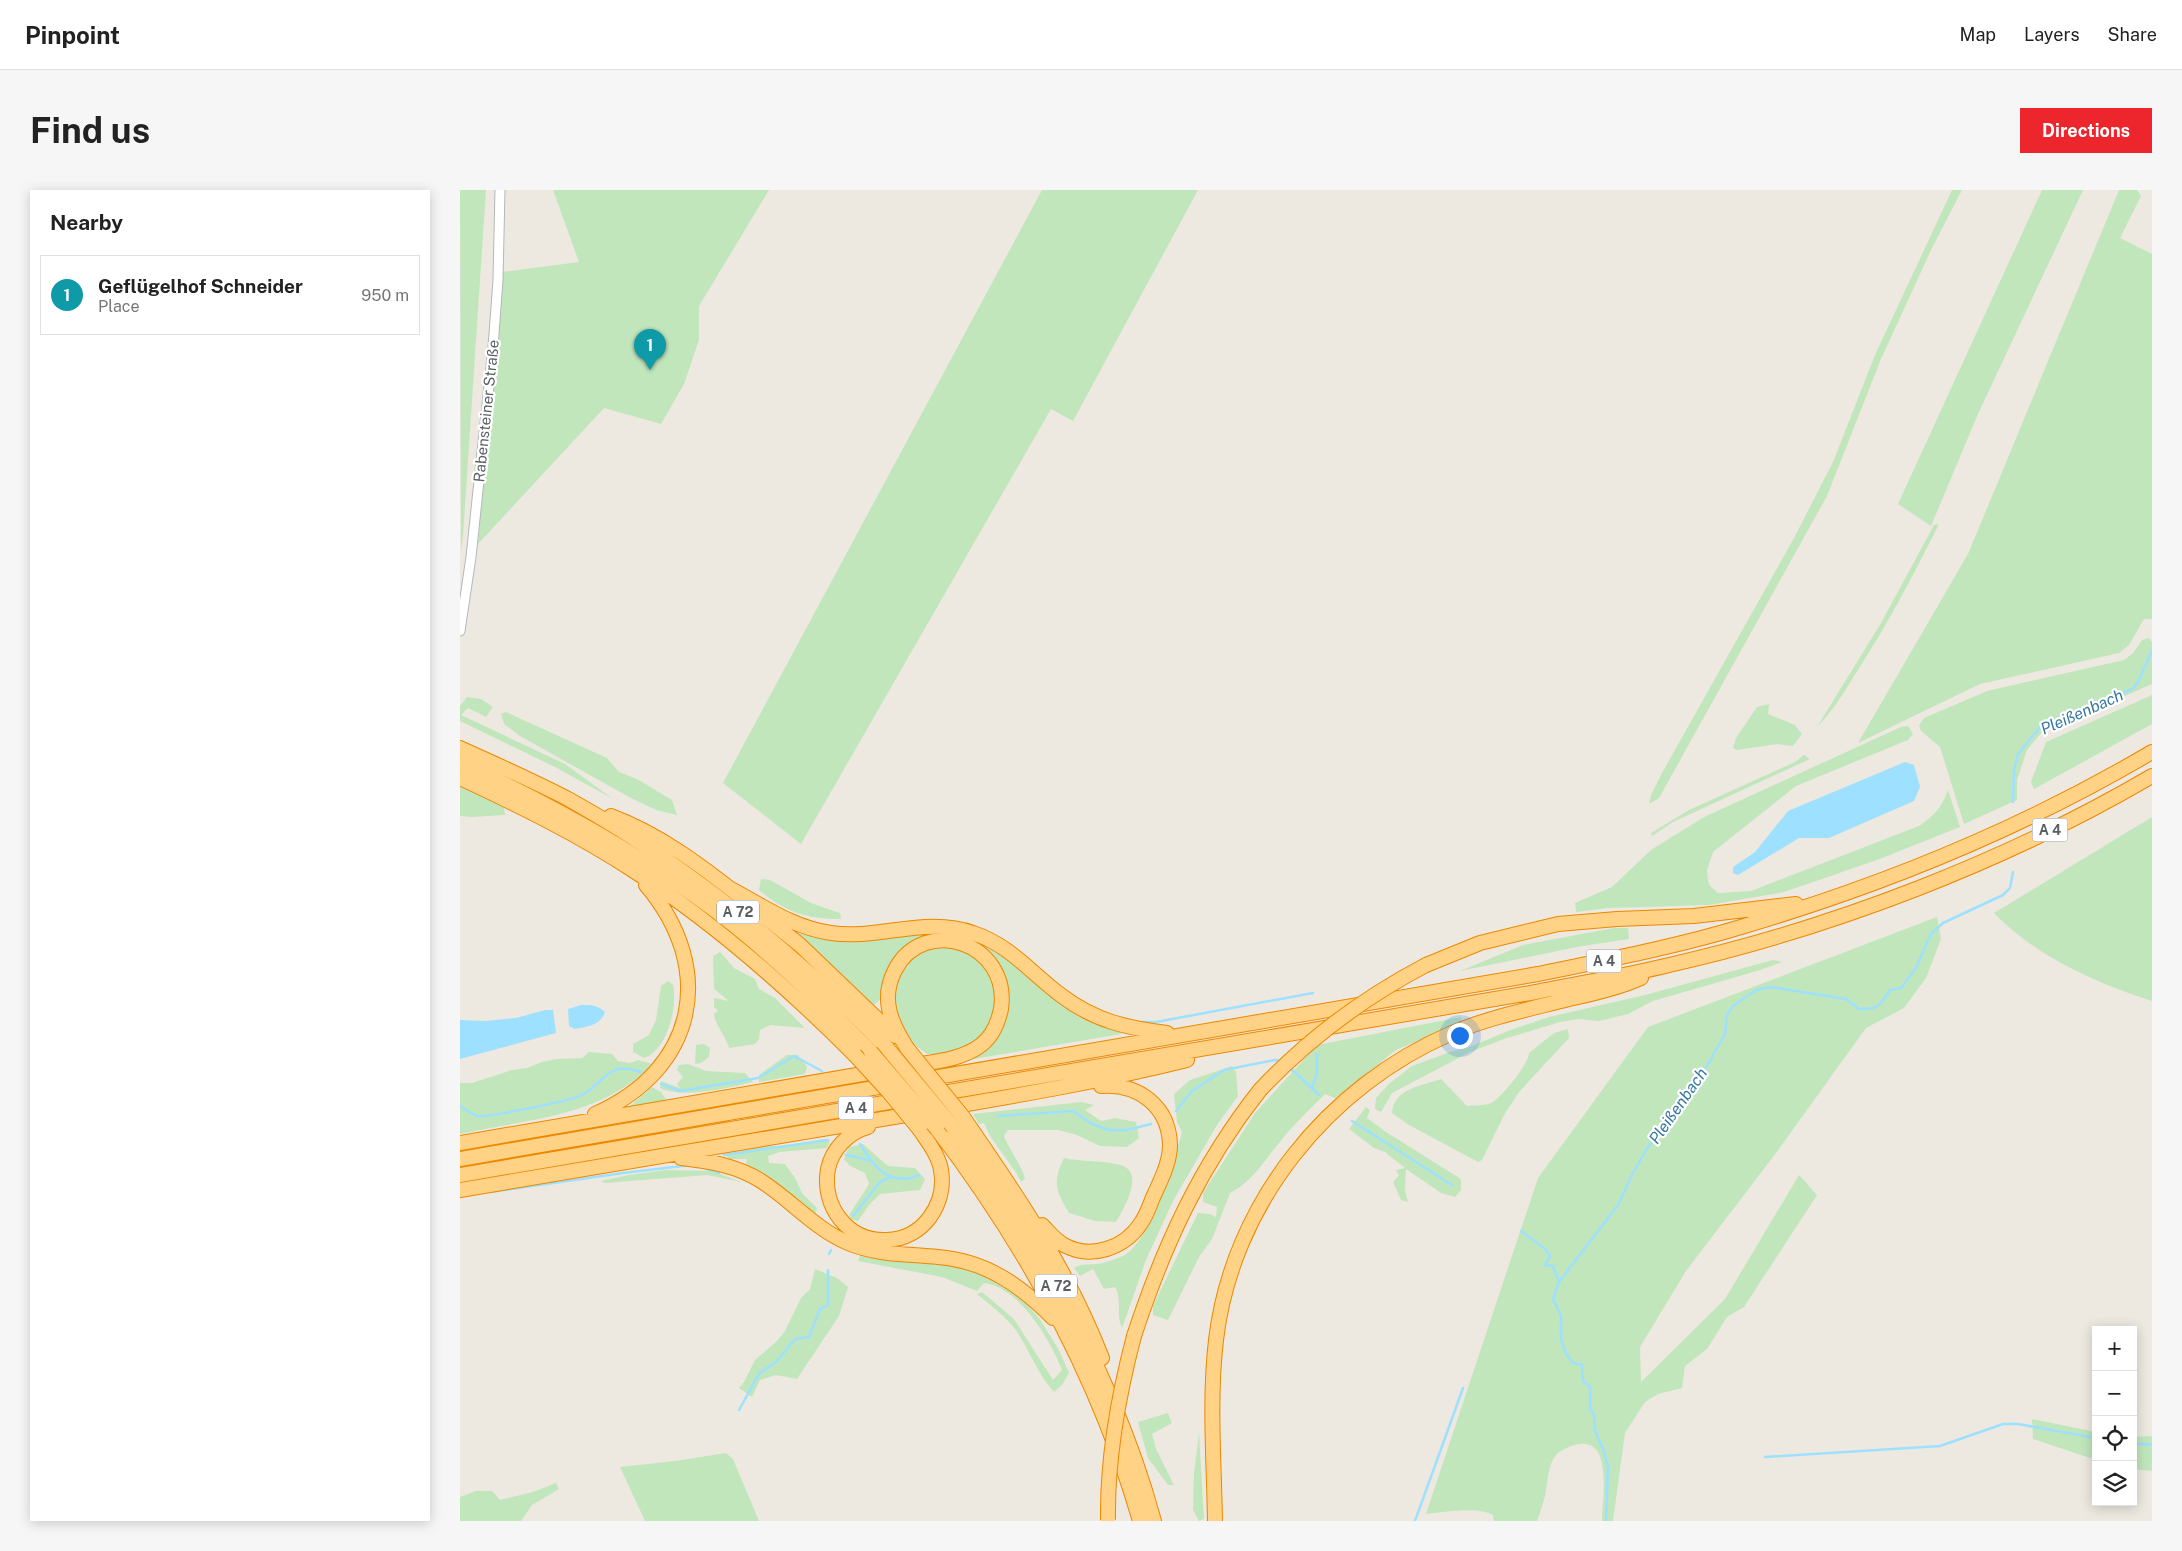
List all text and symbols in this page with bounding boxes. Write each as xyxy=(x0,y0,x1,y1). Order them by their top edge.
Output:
text: Pinpoint xyxy=(25,21,120,49)
text: Map xyxy=(1960,24,1996,45)
text: Layers xyxy=(2024,24,2080,45)
text: Share xyxy=(2108,24,2157,45)
button: Directions xyxy=(2020,108,2152,153)
text: Find us xyxy=(30,110,150,151)
text: Nearby xyxy=(50,210,123,235)
text: Geflügelhof Schneider xyxy=(98,275,303,297)
text: 1 xyxy=(64,286,70,305)
text: 950 m xyxy=(361,286,409,305)
text: Place xyxy=(98,297,140,316)
pin: 1 xyxy=(634,329,666,370)
street label: Rabensteiner Straße xyxy=(470,339,502,483)
water label: Pleißenbach xyxy=(2038,685,2126,739)
road number: A 4 xyxy=(2032,818,2068,842)
road number: A 72 xyxy=(717,900,759,924)
road number: A 4 xyxy=(1586,949,1622,972)
your location xyxy=(1447,1023,1473,1049)
water label: Pleißenbach xyxy=(1645,1064,1711,1148)
road number: A 4 xyxy=(838,1096,874,1120)
road number: A 72 xyxy=(1035,1274,1077,1298)
map controls xyxy=(2092,1326,2137,1506)
button: + xyxy=(2092,1326,2137,1371)
button: − xyxy=(2092,1371,2137,1416)
button: locate xyxy=(2092,1416,2137,1461)
button: layers xyxy=(2092,1461,2137,1506)

